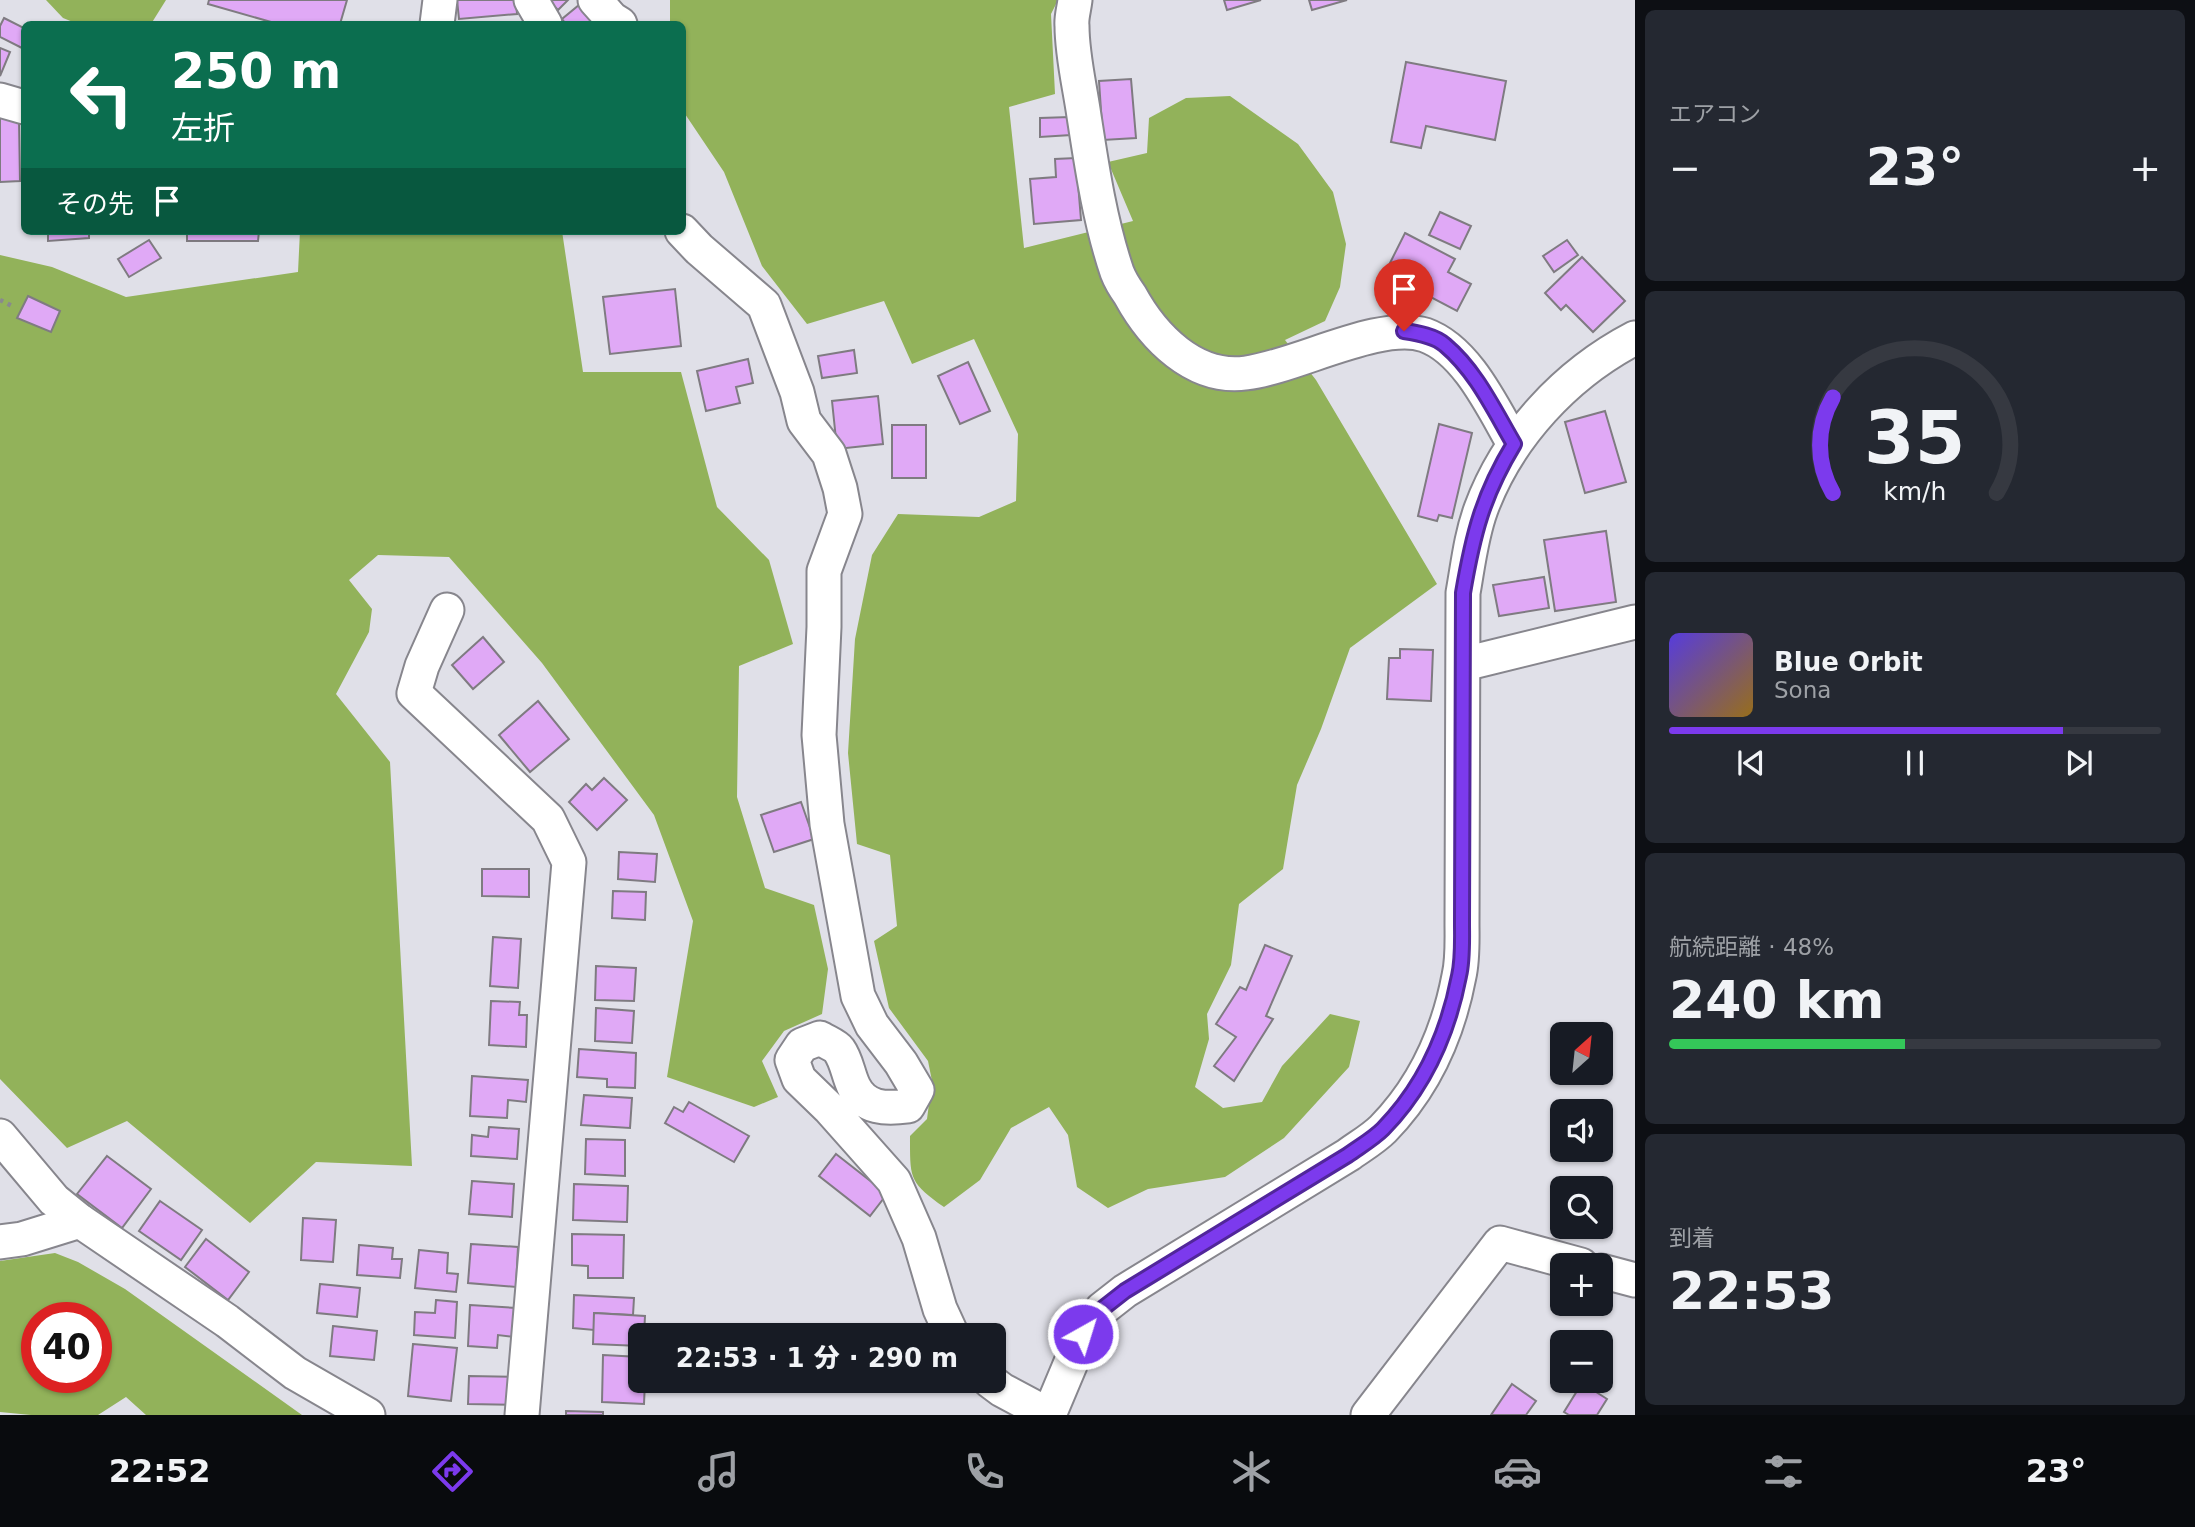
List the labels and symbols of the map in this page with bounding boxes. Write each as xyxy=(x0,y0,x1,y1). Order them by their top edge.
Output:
pin xyxy=(1374,259,1434,331)
north arrow xyxy=(1550,1022,1614,1085)
position arrow xyxy=(1046,1297,1120,1371)
speed limit sign: 40 xyxy=(21,1302,112,1393)

